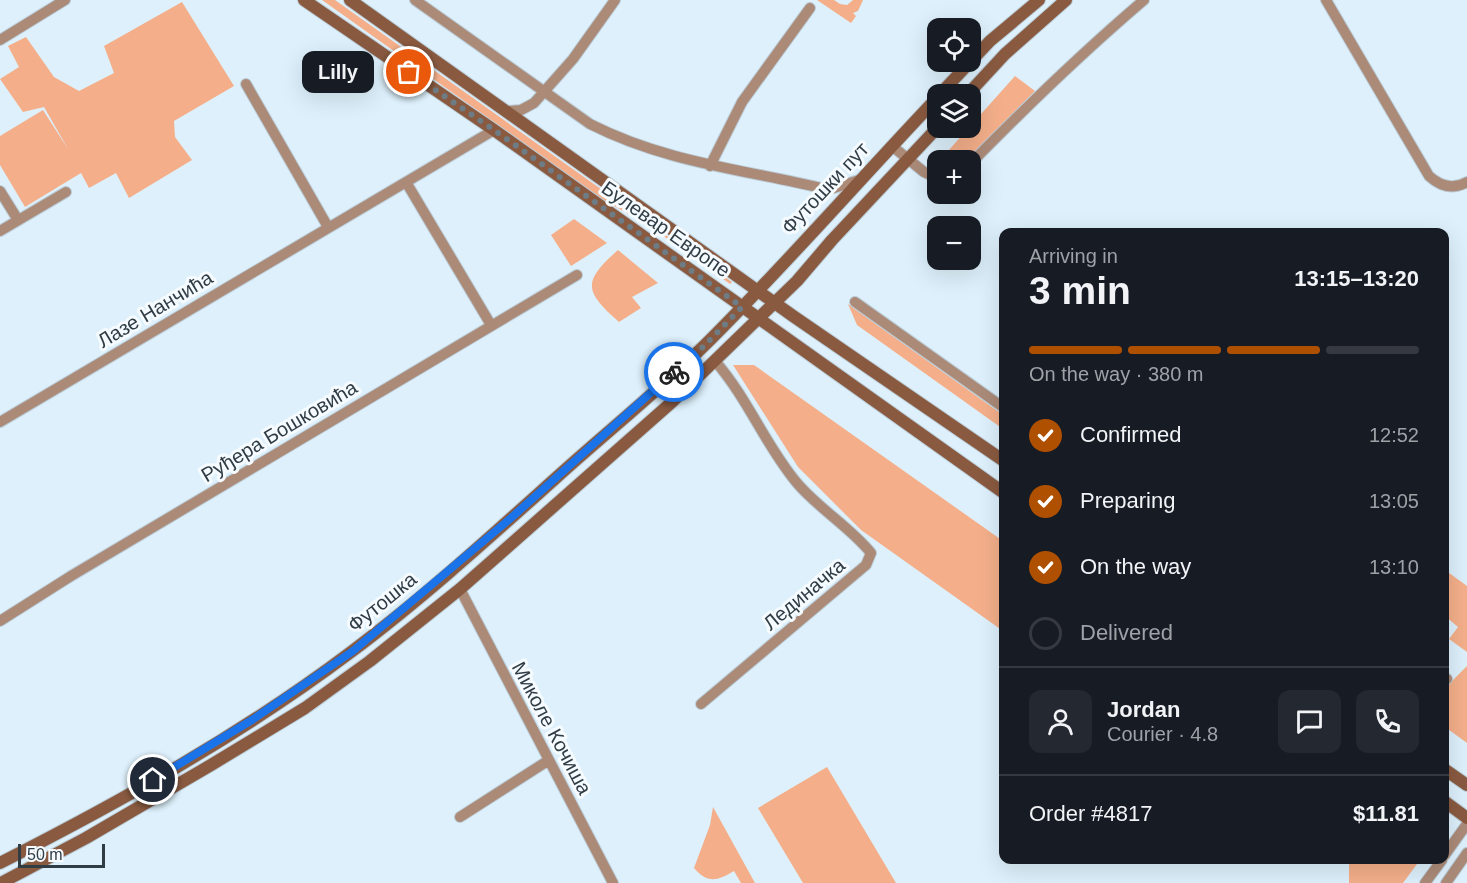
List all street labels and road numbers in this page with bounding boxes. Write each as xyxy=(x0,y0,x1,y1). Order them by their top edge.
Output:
street label: Футошки пут xyxy=(777,138,873,238)
street label: Булевар Европе xyxy=(598,177,734,281)
street label: Лазе Нанчића xyxy=(94,266,217,352)
street label: Руђера Бошковића xyxy=(197,375,362,486)
street label: Лединачка xyxy=(759,553,850,634)
street label: Футошка xyxy=(343,567,421,636)
street label: Миколе Кочиша xyxy=(508,658,597,799)

